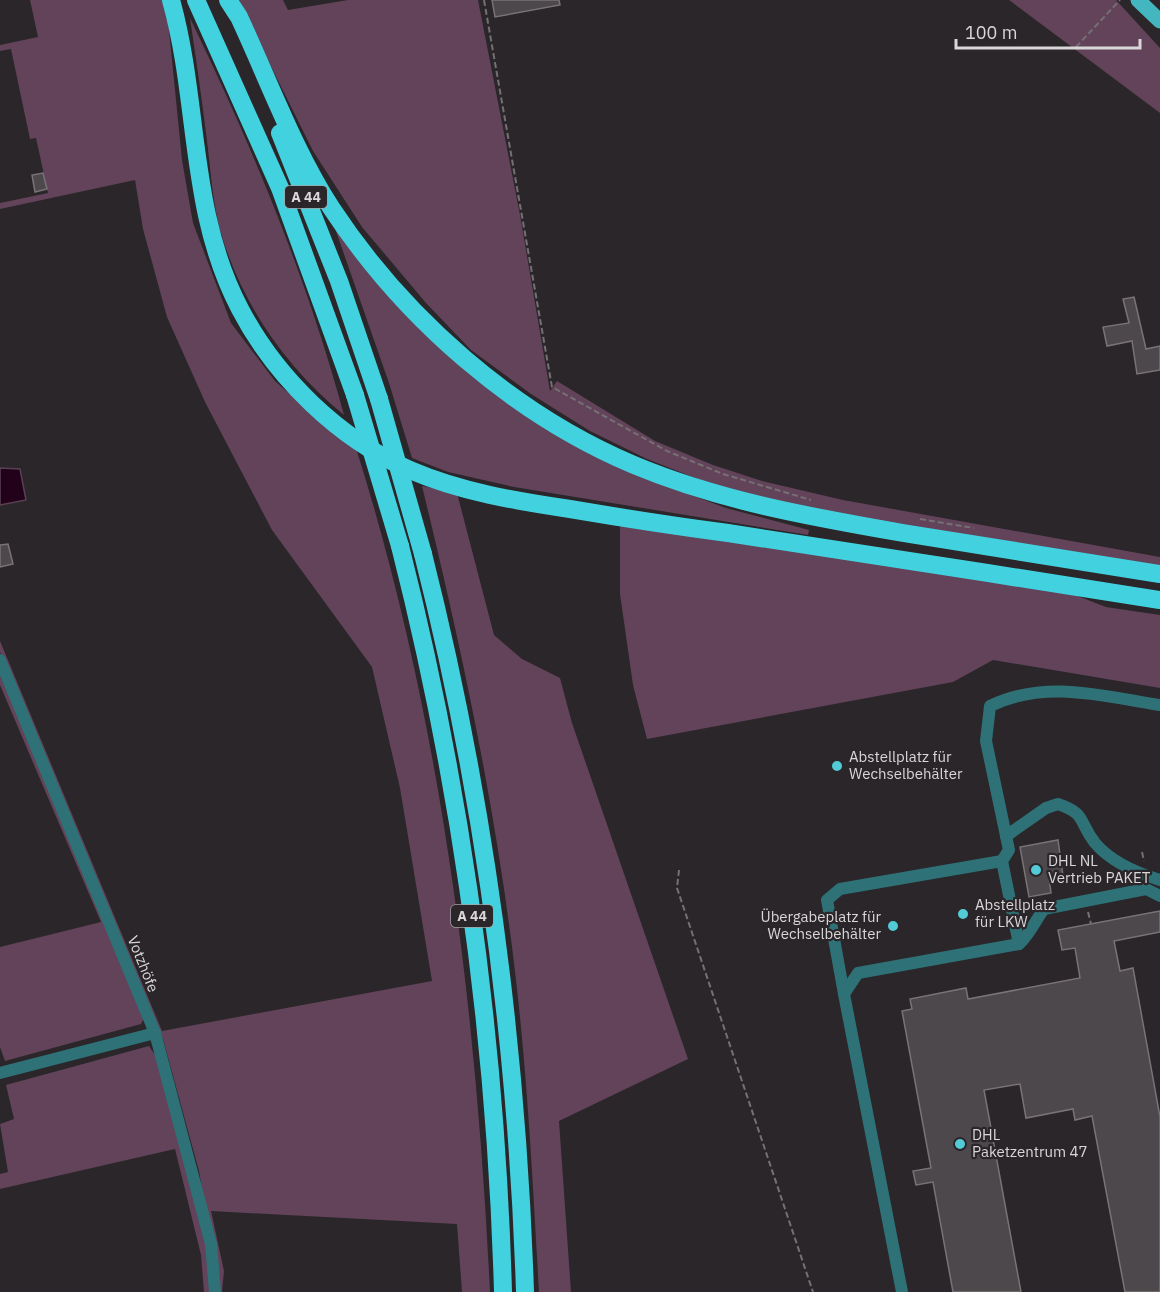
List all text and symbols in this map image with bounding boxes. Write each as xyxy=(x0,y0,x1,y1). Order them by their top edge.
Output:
scale bar xyxy=(956,12,1140,50)
text: 100 m xyxy=(965,21,1017,44)
road number: A 44 xyxy=(285,186,327,208)
place label: Abstellplatz für Wechselbehälter xyxy=(849,747,963,783)
marker: Abstellplatz für Wechselbehälter xyxy=(830,759,844,773)
place label: DHL NL Vertrieb PAKET xyxy=(1048,851,1151,887)
marker: DHL NL Vertrieb PAKET xyxy=(1029,863,1043,877)
place label: Abstellplatz für LKW xyxy=(975,895,1055,931)
road number: A 44 xyxy=(451,905,493,927)
place label: Übergabeplatz für Wechselbehälter xyxy=(760,907,881,943)
marker: Abstellplatz für LKW xyxy=(956,907,970,921)
marker: Übergabeplatz für Wechselbehälter xyxy=(886,919,900,933)
street label: Votzhöfe xyxy=(124,933,163,995)
place label: DHL Paketzentrum 47 xyxy=(972,1125,1088,1161)
marker: DHL Paketzentrum 47 xyxy=(953,1137,967,1151)

